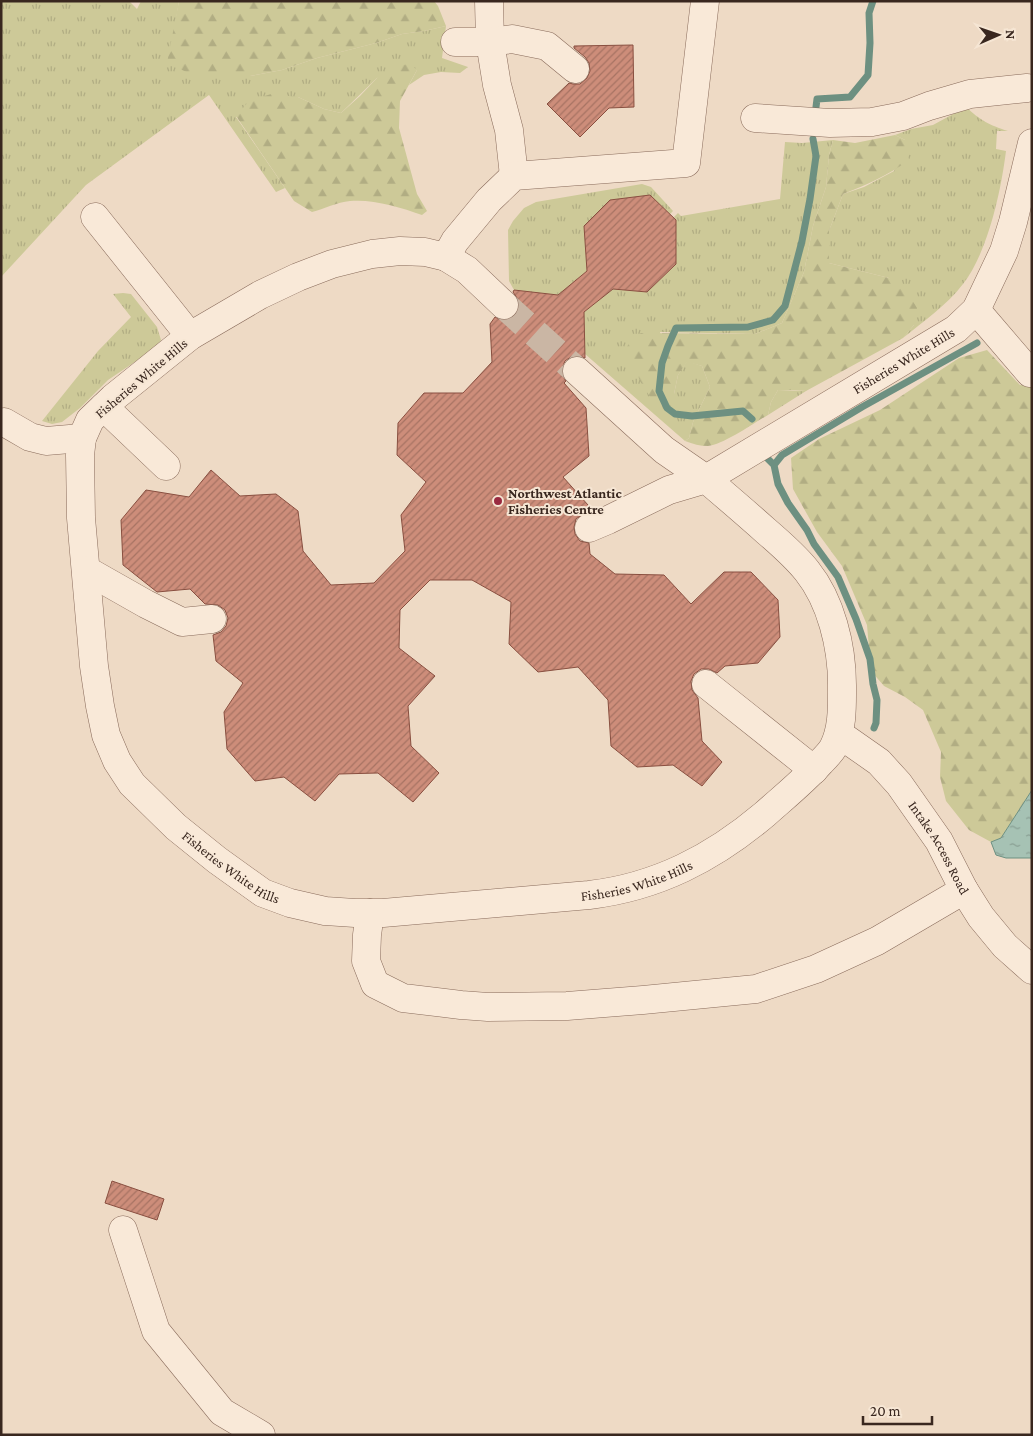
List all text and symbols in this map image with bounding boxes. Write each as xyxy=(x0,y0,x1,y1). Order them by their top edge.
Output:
north arrow xyxy=(973,10,1023,60)
text: N xyxy=(1003,29,1019,40)
street label: Fisheries White Hills xyxy=(850,324,957,397)
street label: Fisheries White Hills xyxy=(92,335,190,421)
place label: Northwest Atlantic Fisheries Centre xyxy=(508,485,622,517)
marker: Northwest Atlantic Fisheries Centre xyxy=(492,495,504,507)
street label: Intake Access Road xyxy=(905,798,973,898)
street label: Fisheries White Hills xyxy=(179,827,282,906)
street label: Fisheries White Hills xyxy=(580,857,695,904)
scale bar xyxy=(863,1394,932,1426)
text: 20 m xyxy=(870,1403,901,1419)

